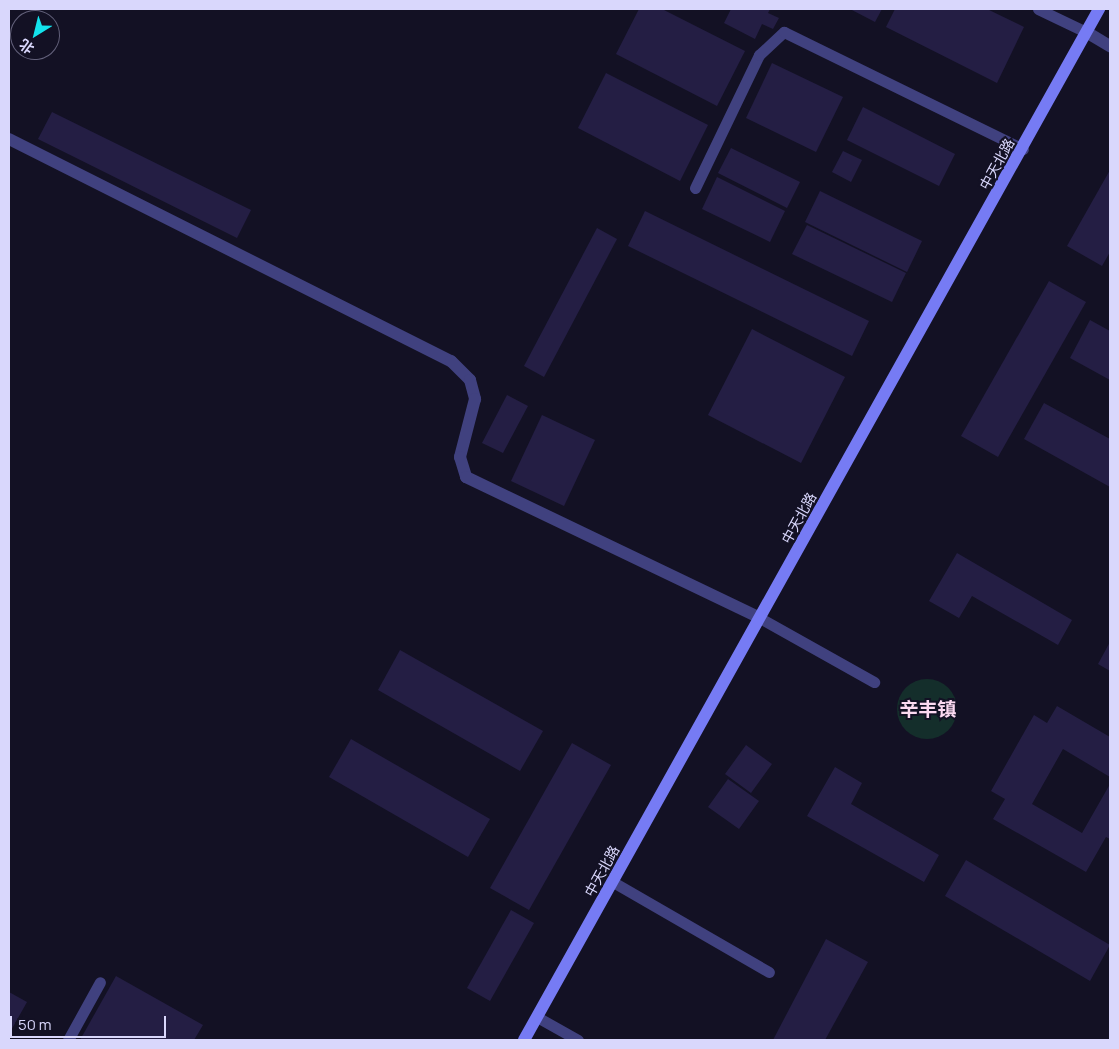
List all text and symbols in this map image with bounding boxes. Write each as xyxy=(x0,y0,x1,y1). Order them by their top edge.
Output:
north arrow xyxy=(10,10,60,60)
text: 北 xyxy=(15,35,38,59)
street label: 中天北路 xyxy=(976,135,1018,193)
street label: 中天北路 xyxy=(778,489,820,547)
district label: 辛丰镇 xyxy=(900,699,956,721)
street label: 中天北路 xyxy=(581,842,623,900)
scale bar xyxy=(12,1006,169,1038)
text: 50 m xyxy=(18,1014,52,1035)

